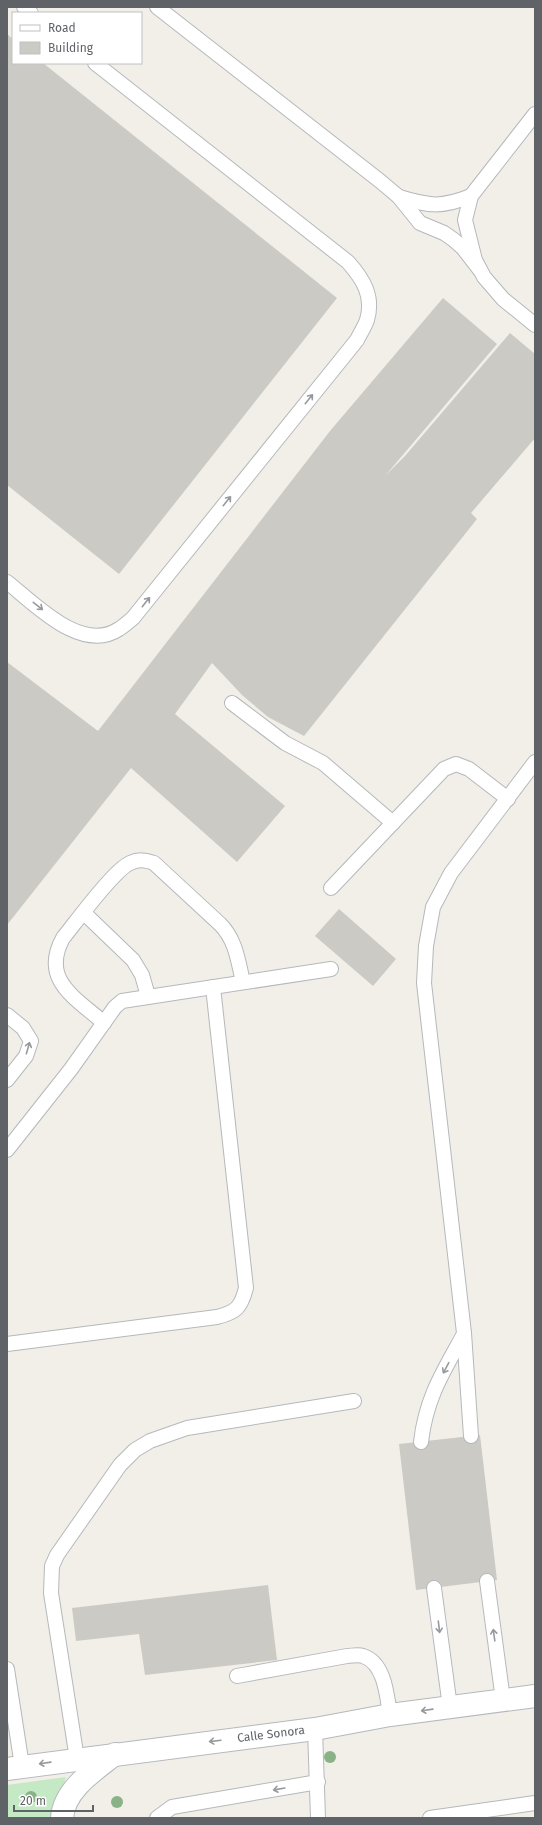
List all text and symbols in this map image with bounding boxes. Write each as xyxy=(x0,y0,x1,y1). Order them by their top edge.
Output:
legend xyxy=(12,12,142,64)
text: Road xyxy=(48,21,76,35)
text: Building xyxy=(48,41,94,55)
one-way arrow xyxy=(304,394,313,405)
one-way arrow xyxy=(223,495,232,506)
one-way arrow xyxy=(141,597,150,607)
one-way arrow xyxy=(32,601,43,610)
one-way arrow xyxy=(25,1042,32,1055)
one-way arrow xyxy=(441,1362,449,1374)
one-way arrow xyxy=(435,1620,442,1633)
one-way arrow xyxy=(490,1629,498,1642)
one-way arrow xyxy=(421,1706,434,1714)
street label: Calle Sonora xyxy=(236,1723,306,1745)
one-way arrow xyxy=(209,1737,222,1745)
one-way arrow xyxy=(39,1759,52,1767)
one-way arrow xyxy=(273,1785,286,1793)
scale bar xyxy=(14,1787,93,1813)
text: 20 m xyxy=(20,1794,46,1808)

